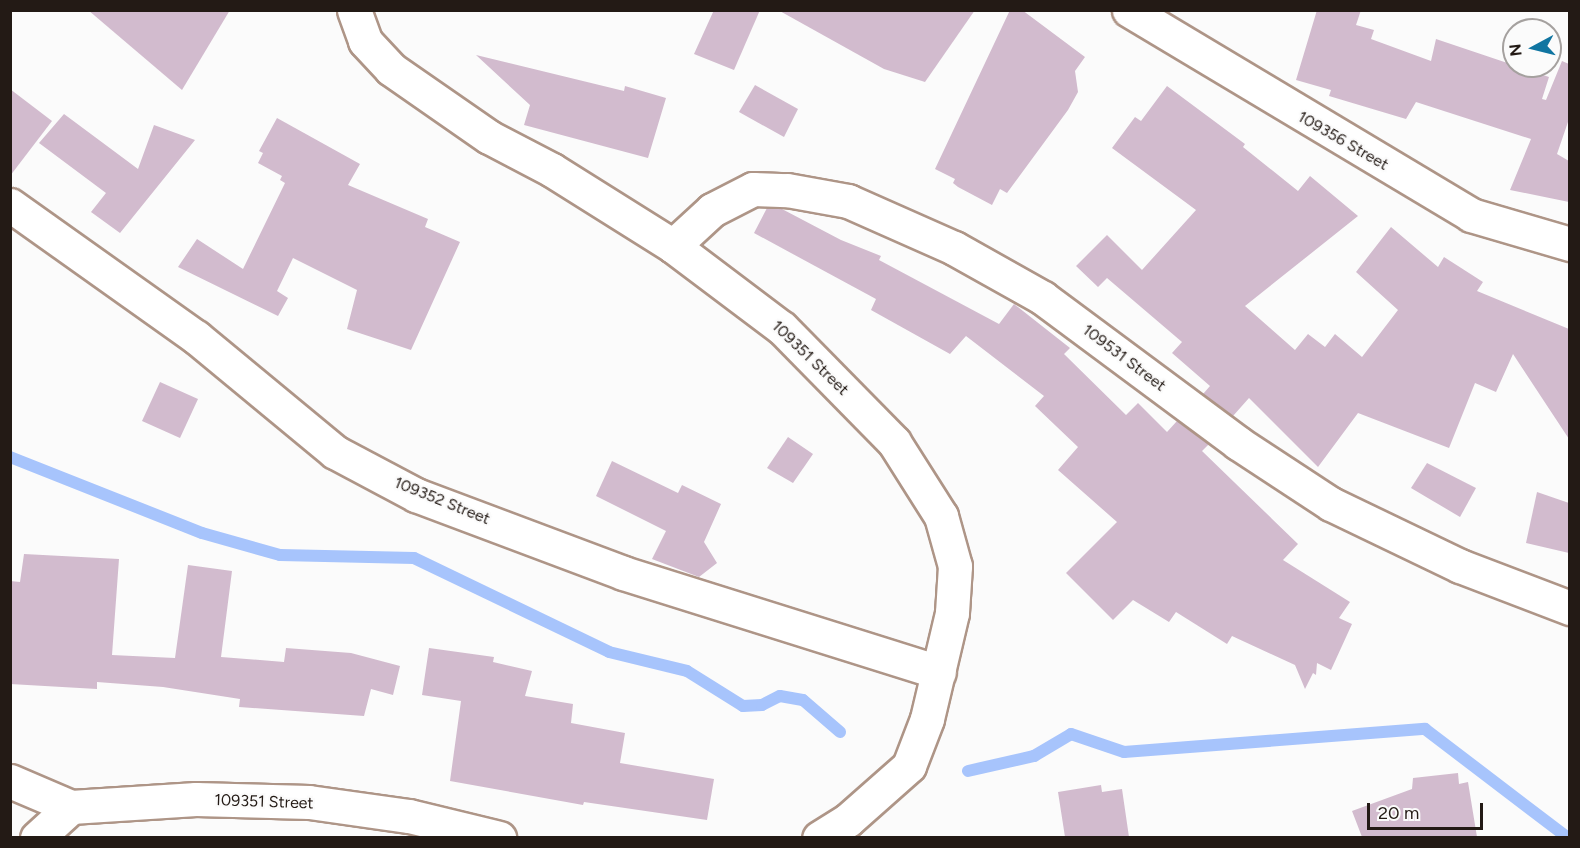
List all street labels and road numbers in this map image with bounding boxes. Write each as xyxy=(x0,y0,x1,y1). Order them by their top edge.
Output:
street label: 109356 Street xyxy=(1294,107,1392,175)
street label: 109351 Street xyxy=(768,317,852,399)
street label: 109531 Street xyxy=(1079,320,1169,396)
street label: 109352 Street xyxy=(391,473,493,529)
street label: 109351 Street xyxy=(214,791,314,813)

